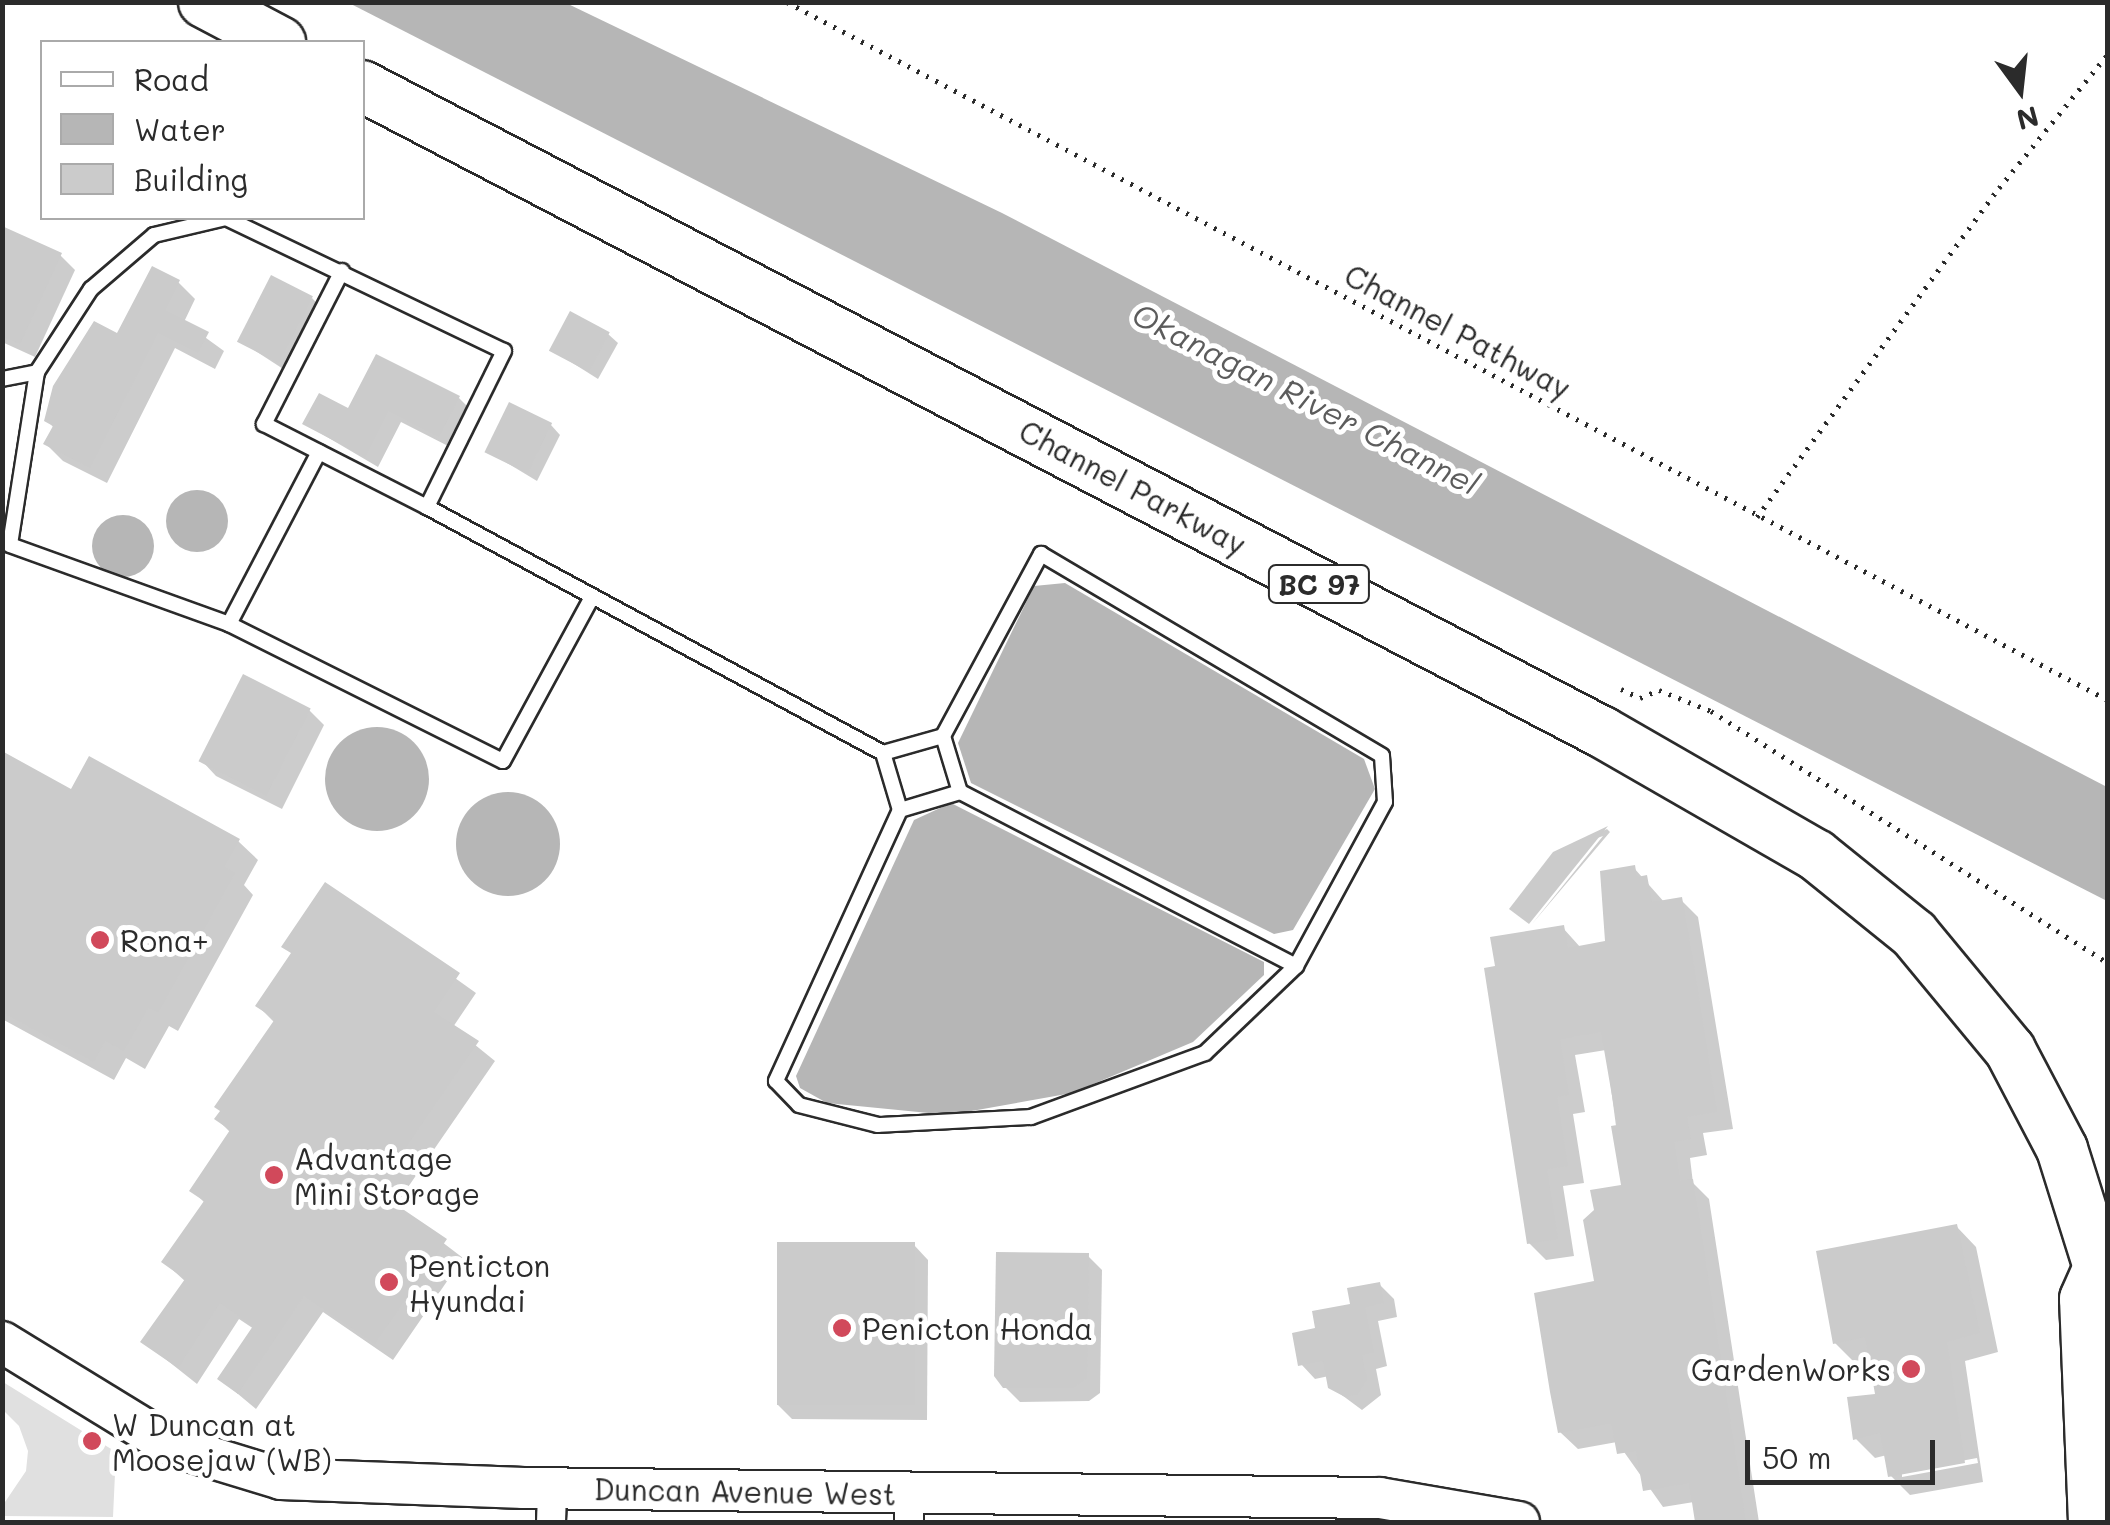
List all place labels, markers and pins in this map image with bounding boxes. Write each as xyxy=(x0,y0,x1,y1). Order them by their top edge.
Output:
place label: Rona+ xyxy=(120,922,209,958)
marker: Rona+ xyxy=(89,929,111,951)
place label: Advantage Mini Storage xyxy=(294,1140,480,1210)
marker: Advantage Mini Storage xyxy=(263,1164,285,1186)
place label: Penticton Hyundai xyxy=(409,1247,550,1318)
marker: Penticton Hyundai xyxy=(378,1271,400,1293)
place label: Penicton Honda xyxy=(862,1310,1093,1346)
marker: Penicton Honda xyxy=(831,1317,853,1339)
place label: GardenWorks xyxy=(1691,1351,1891,1387)
marker: GardenWorks xyxy=(1900,1358,1922,1380)
place label: W Duncan at Moosejaw (WB) xyxy=(112,1406,332,1476)
marker: W Duncan at Moosejaw (WB) xyxy=(81,1430,103,1452)

